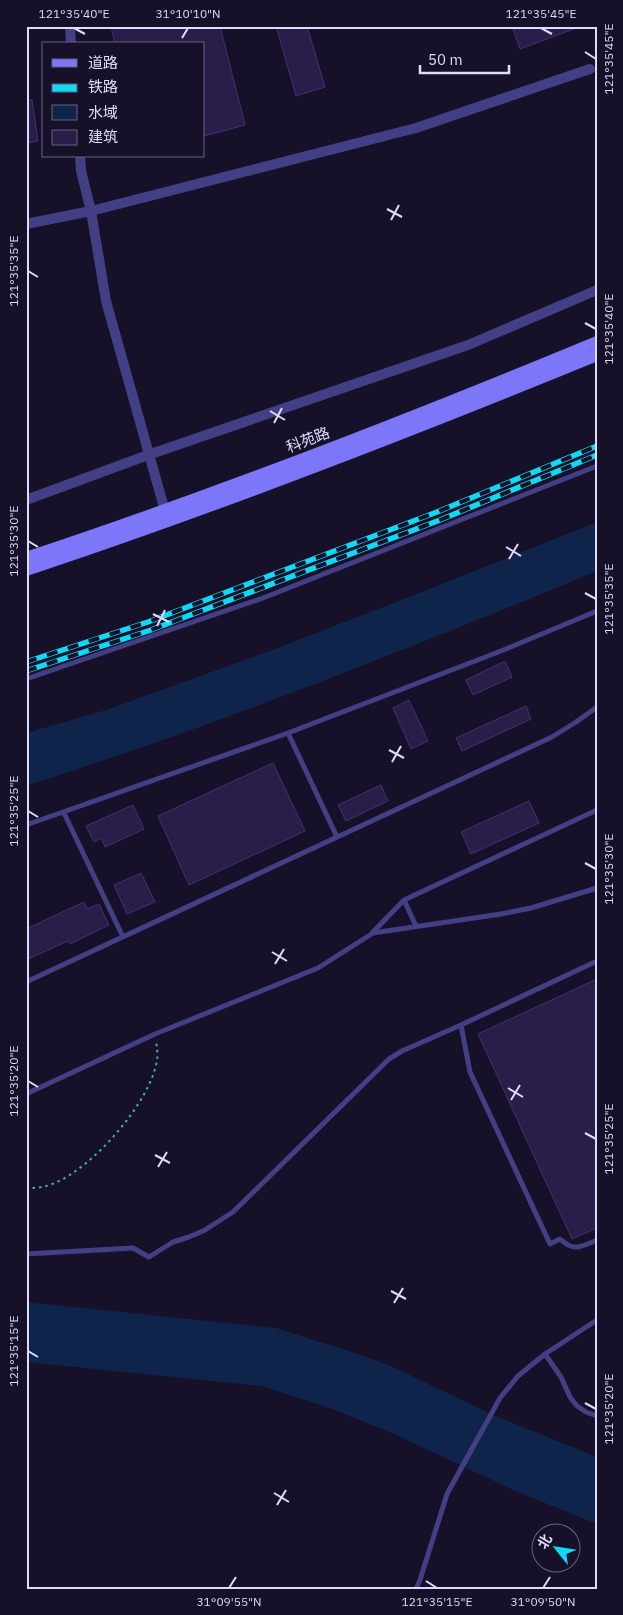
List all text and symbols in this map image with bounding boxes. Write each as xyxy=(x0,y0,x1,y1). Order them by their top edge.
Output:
text: 121°35'40"E xyxy=(39,6,109,21)
text: 31°10'10"N xyxy=(155,6,221,21)
text: 121°35'45"E xyxy=(506,6,576,21)
text: 121°35'45"E xyxy=(601,24,616,94)
legend xyxy=(42,42,205,158)
scale bar xyxy=(420,42,509,74)
text: 50 m xyxy=(428,50,463,69)
text: 道路 xyxy=(88,53,118,72)
text: 铁路 xyxy=(88,77,118,96)
text: 水域 xyxy=(88,103,118,122)
text: 建筑 xyxy=(88,127,118,146)
text: 121°35'35"E xyxy=(6,236,21,306)
text: 121°35'40"E xyxy=(601,294,616,364)
street label: 科苑路 xyxy=(283,423,332,456)
text: 121°35'30"E xyxy=(6,506,21,576)
text: 121°35'35"E xyxy=(601,564,616,634)
text: 121°35'25"E xyxy=(6,776,21,846)
text: 121°35'30"E xyxy=(601,834,616,904)
text: 121°35'20"E xyxy=(6,1046,21,1116)
text: 121°35'25"E xyxy=(601,1104,616,1174)
text: 121°35'15"E xyxy=(6,1316,21,1386)
text: 121°35'20"E xyxy=(601,1374,616,1444)
north arrow xyxy=(530,1522,580,1572)
text: 北 xyxy=(533,1531,556,1552)
text: 31°09'55"N xyxy=(196,1594,262,1609)
text: 121°35'15"E xyxy=(402,1594,472,1609)
text: 31°09'50"N xyxy=(510,1594,576,1609)

